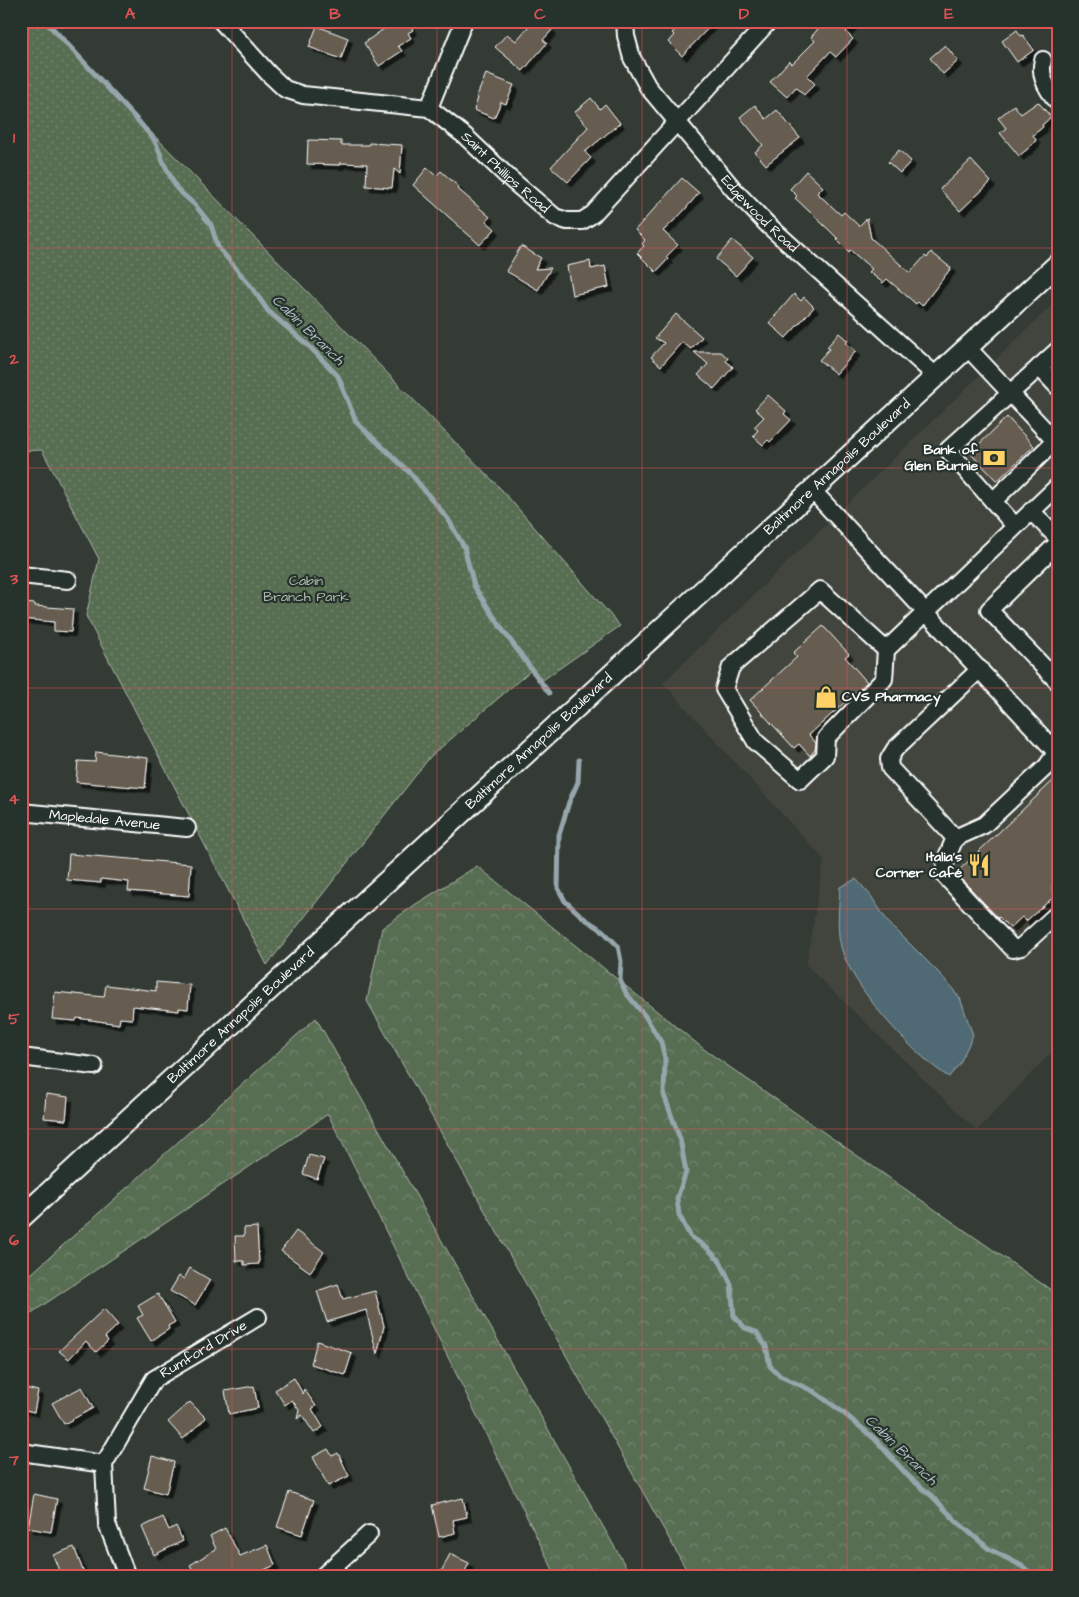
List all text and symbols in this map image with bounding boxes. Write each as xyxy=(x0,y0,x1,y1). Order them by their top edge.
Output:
text: A xyxy=(125,3,136,25)
text: B xyxy=(329,3,341,25)
text: C xyxy=(534,3,546,25)
text: D xyxy=(739,3,750,25)
text: E xyxy=(944,3,954,25)
text: 1 xyxy=(13,127,16,149)
street label: Saint Phillips Road xyxy=(456,127,554,218)
street label: Edgewood Road xyxy=(716,171,802,257)
water label: Cabin Branch xyxy=(267,290,349,370)
text: 2 xyxy=(8,348,19,370)
street label: Baltimore Annapolis Boulevard xyxy=(759,394,915,540)
place label: Bank of Glen Burnie xyxy=(904,440,979,476)
bank icon: Bank of Glen Burnie xyxy=(981,445,1007,471)
text: 3 xyxy=(9,568,19,590)
park label: Cabin Branch Park xyxy=(263,571,349,607)
street label: Baltimore Annapolis Boulevard xyxy=(461,668,617,814)
shop icon: CVS Pharmacy xyxy=(813,684,839,710)
place label: CVS Pharmacy xyxy=(842,687,941,707)
text: 4 xyxy=(9,788,20,810)
street label: Mapledale Avenue xyxy=(48,805,161,835)
place label: Italia's Corner Café xyxy=(876,847,962,883)
restaurant icon: Italia's Corner Café xyxy=(966,852,992,878)
street label: Baltimore Annapolis Boulevard xyxy=(163,943,319,1088)
text: 5 xyxy=(8,1008,20,1030)
text: 6 xyxy=(9,1229,19,1251)
street label: Rumford Drive xyxy=(156,1315,251,1383)
water label: Cabin Branch xyxy=(860,1410,942,1490)
text: 7 xyxy=(8,1449,19,1471)

